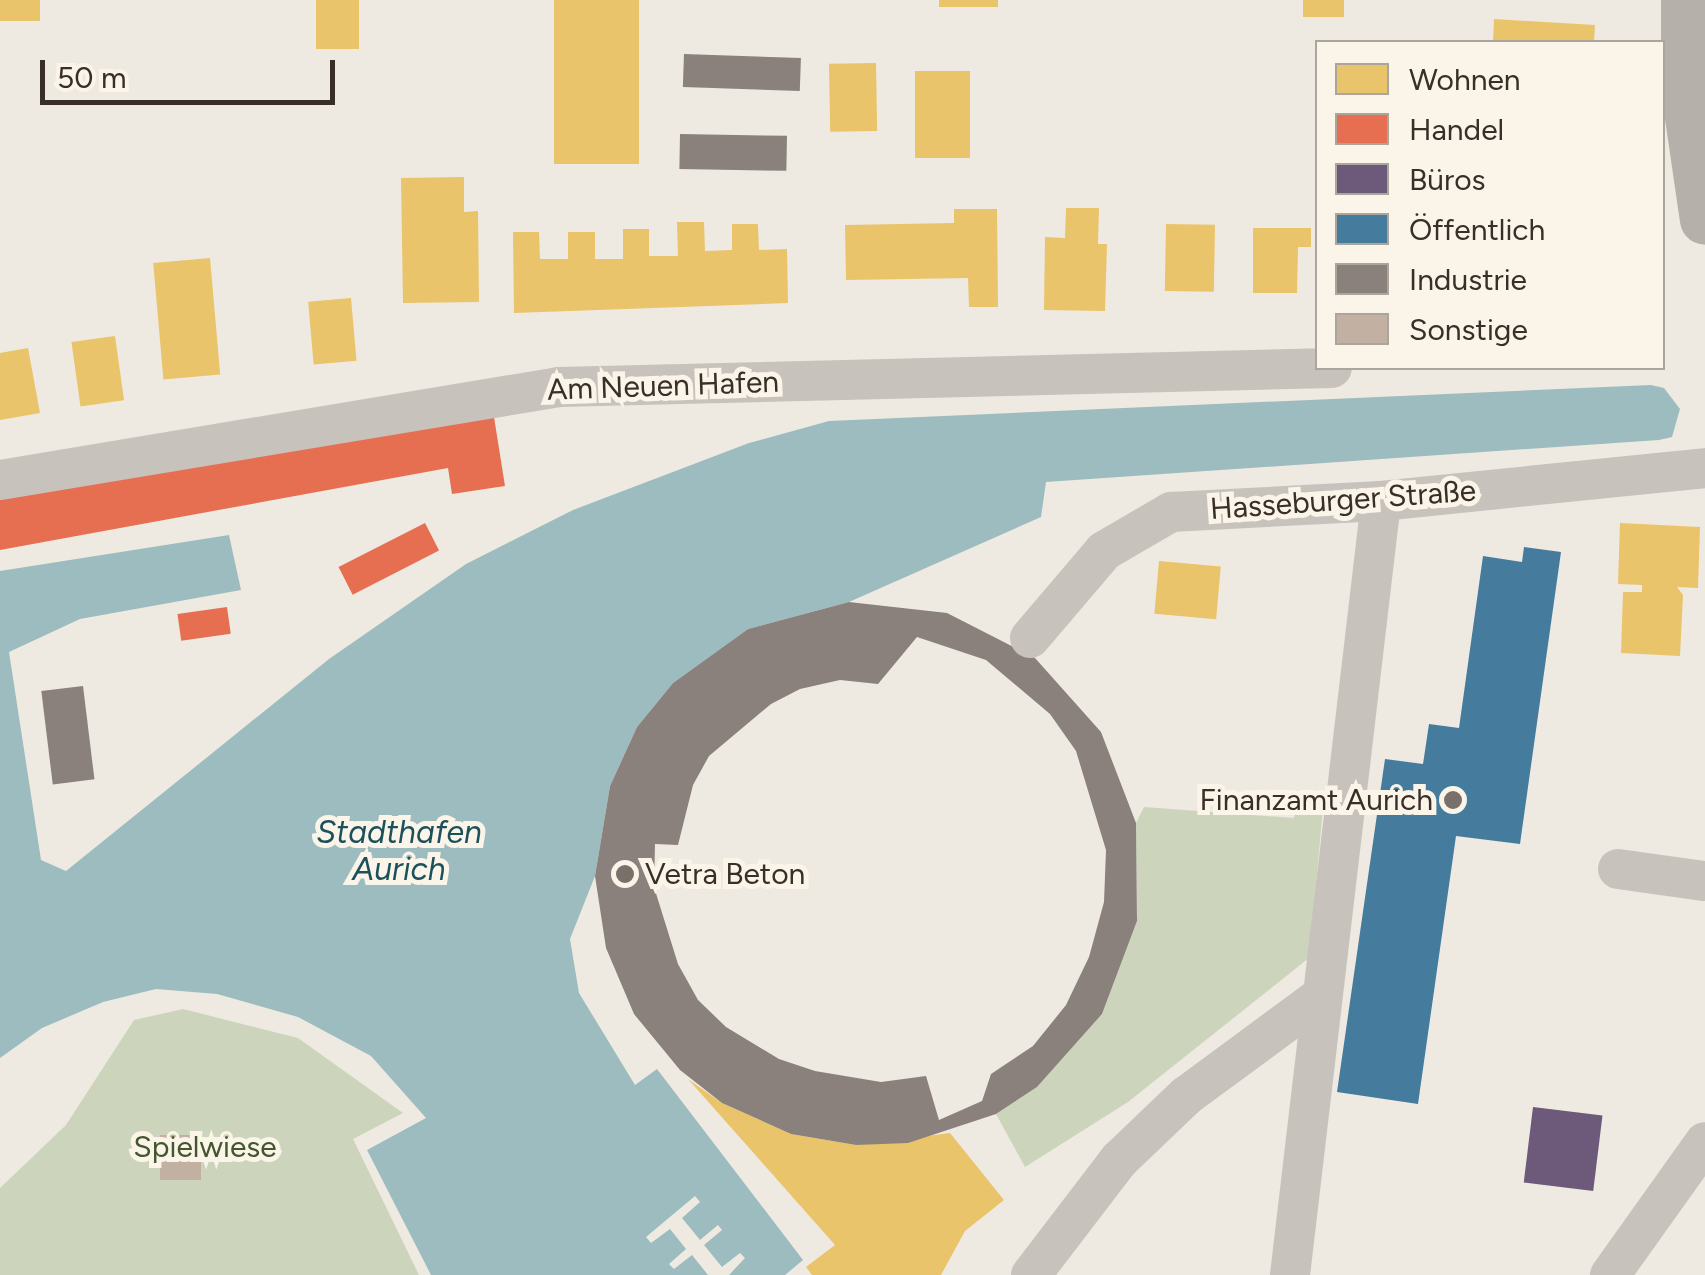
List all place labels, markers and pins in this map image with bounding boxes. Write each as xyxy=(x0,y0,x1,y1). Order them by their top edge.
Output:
place label: Finanzamt Aurich xyxy=(1200,782,1433,818)
marker: Finanzamt Aurich xyxy=(1442,789,1464,811)
place label: Vetra Beton xyxy=(645,856,805,892)
marker: Vetra Beton xyxy=(614,863,636,885)

